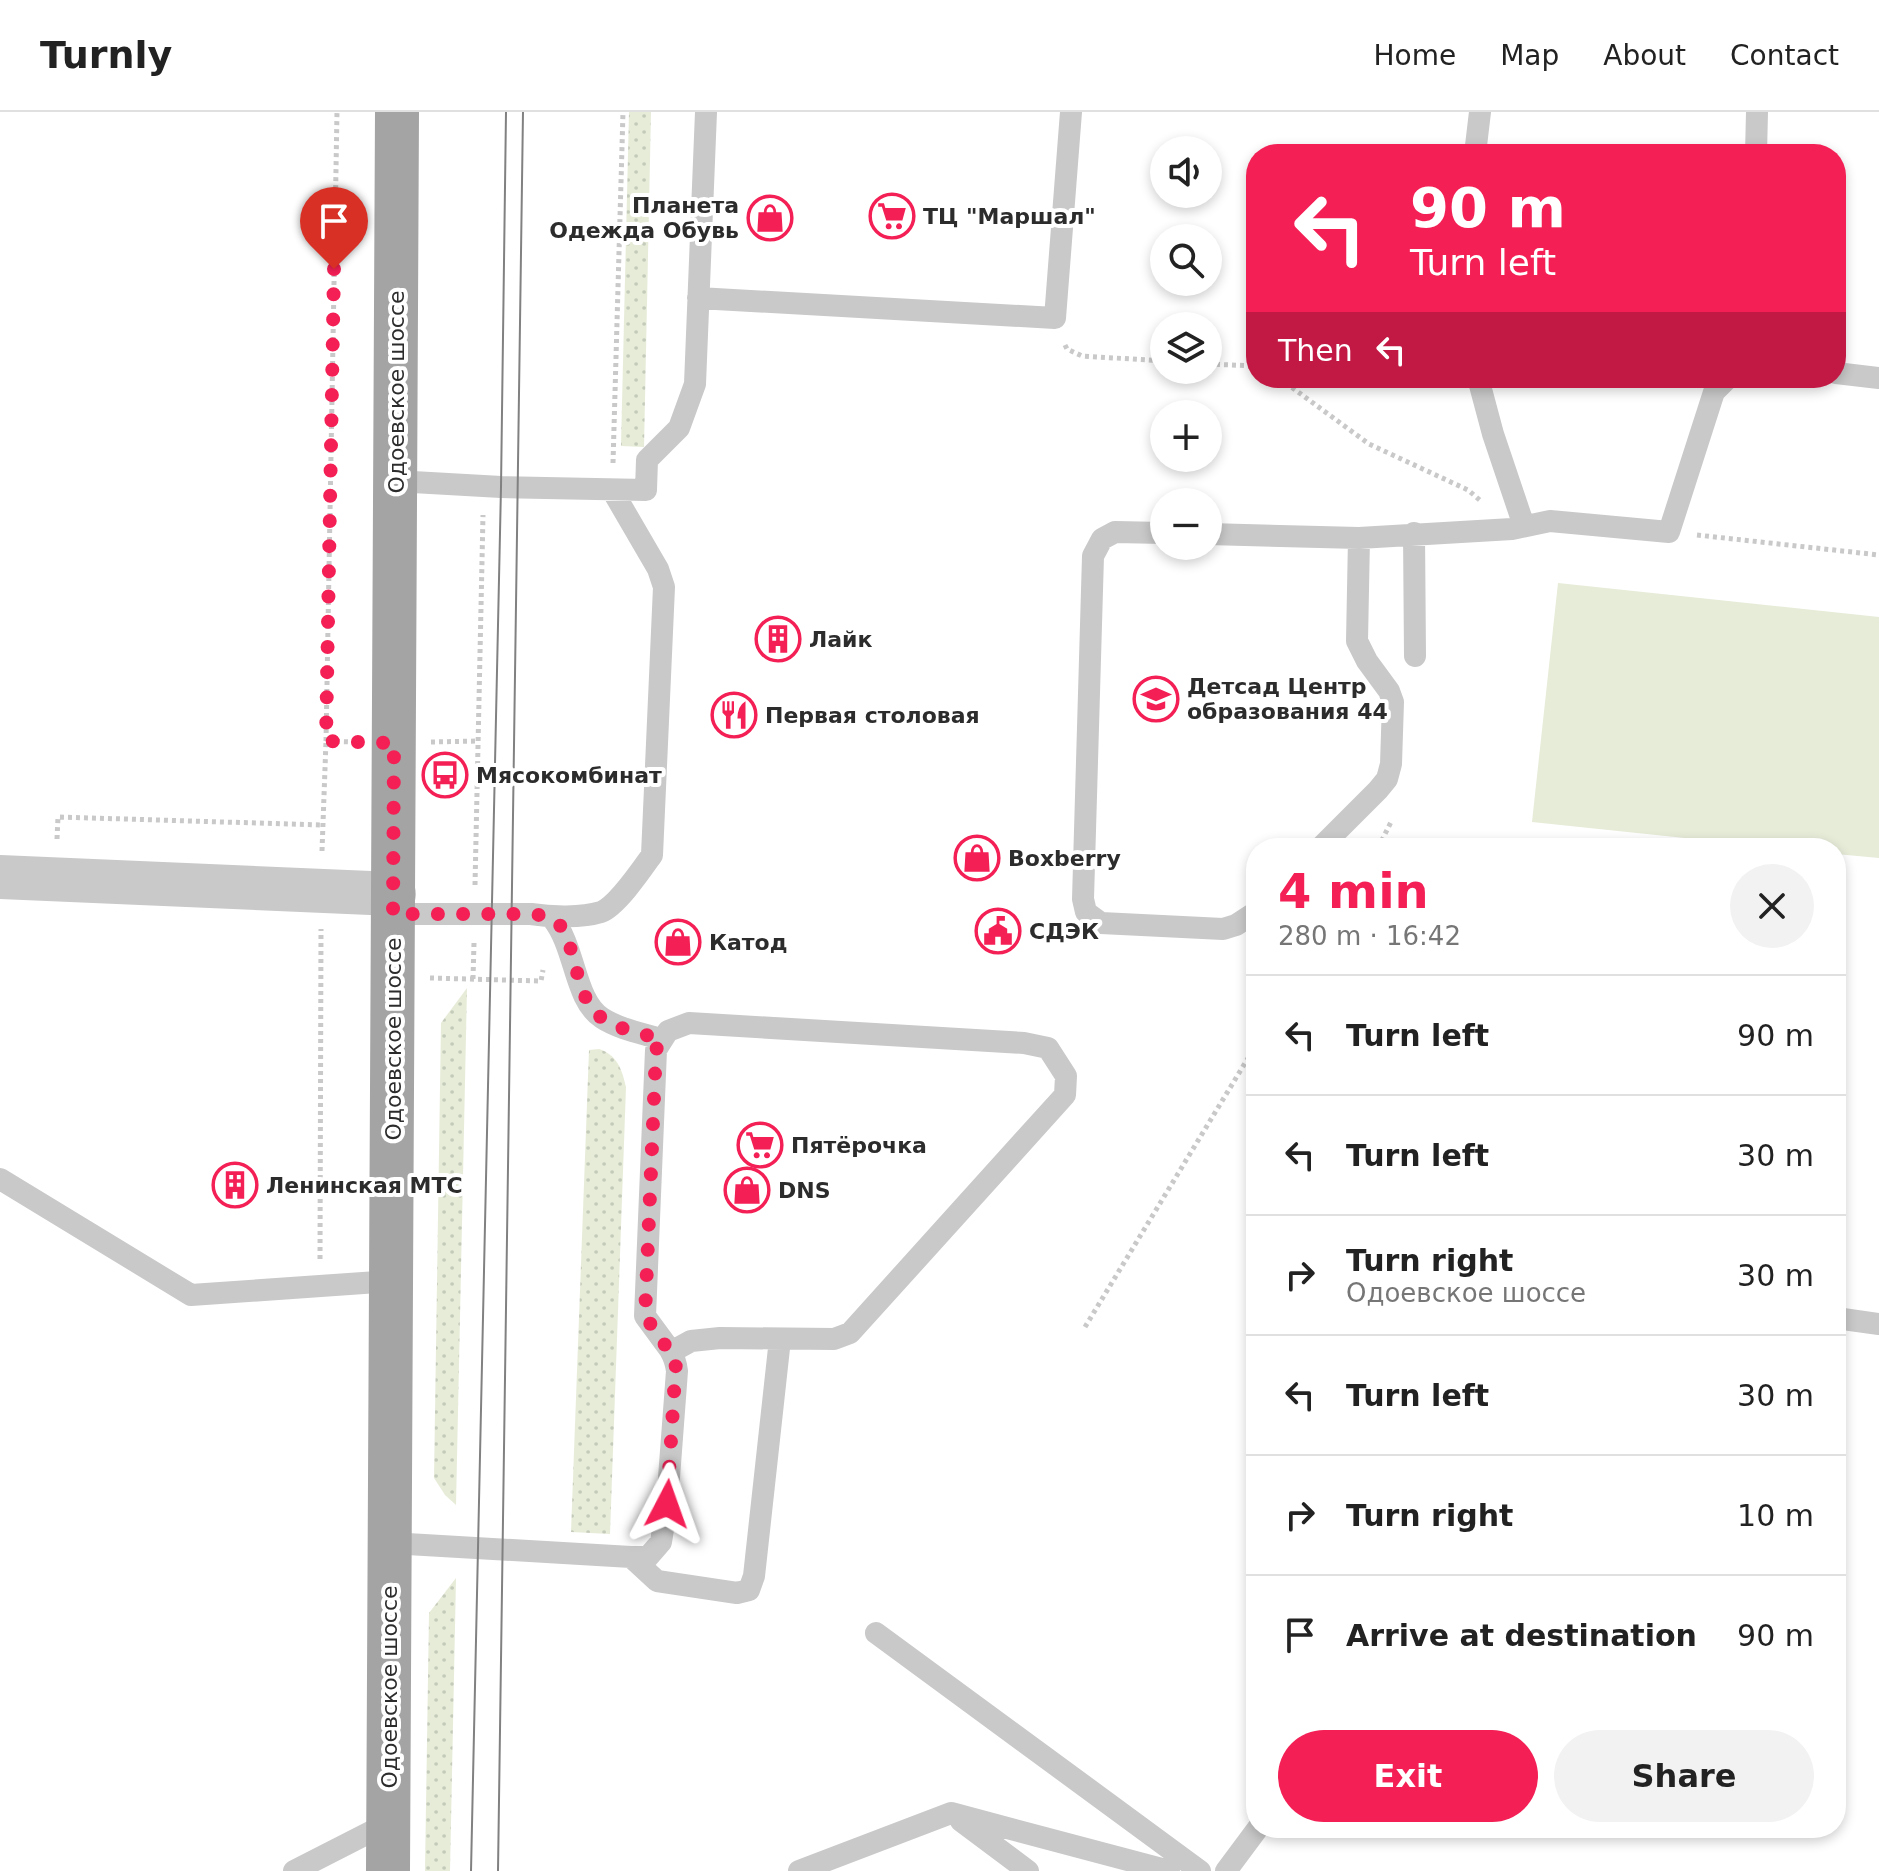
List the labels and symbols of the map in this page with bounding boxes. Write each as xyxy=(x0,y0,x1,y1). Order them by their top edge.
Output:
pin xyxy=(300,187,368,269)
supermarket icon: ТЦ "Маршал" xyxy=(868,192,916,240)
place label: Планета Одежда Обувь xyxy=(549,193,739,243)
shop icon: Планета Одежда Обувь xyxy=(746,194,794,242)
place label: ТЦ "Маршал" xyxy=(923,204,1096,229)
street label: Одоевское шоссе xyxy=(384,290,409,494)
building icon: Лайк xyxy=(754,615,802,663)
place label: Лайк xyxy=(809,627,873,652)
place label: Детсад Центр образования 44 xyxy=(1187,674,1388,724)
school or university icon: Детсад Центр образования 44 xyxy=(1132,675,1180,723)
restaurant icon: Первая столовая xyxy=(710,691,758,739)
place label: Первая столовая xyxy=(765,703,980,728)
bus stop icon: Мясокомбинат xyxy=(421,751,469,799)
place label: Мясокомбинат xyxy=(476,763,662,788)
shop icon: Boxberry xyxy=(953,834,1001,882)
place label: Boxberry xyxy=(1008,846,1121,871)
public building icon: СДЭК xyxy=(974,907,1022,955)
shop icon: Катод xyxy=(654,918,702,966)
place label: СДЭК xyxy=(1029,919,1099,944)
place label: Катод xyxy=(709,930,787,955)
street label: Одоевское шоссе xyxy=(381,937,406,1141)
supermarket icon: Пятёрочка xyxy=(736,1121,784,1169)
place label: Пятёрочка xyxy=(791,1133,927,1158)
building icon: Ленинская МТС xyxy=(211,1161,259,1209)
shop icon: DNS xyxy=(723,1166,771,1214)
place label: Ленинская МТС xyxy=(266,1173,463,1198)
place label: DNS xyxy=(778,1178,831,1203)
position arrow xyxy=(625,1462,709,1546)
street label: Одоевское шоссе xyxy=(377,1585,402,1789)

